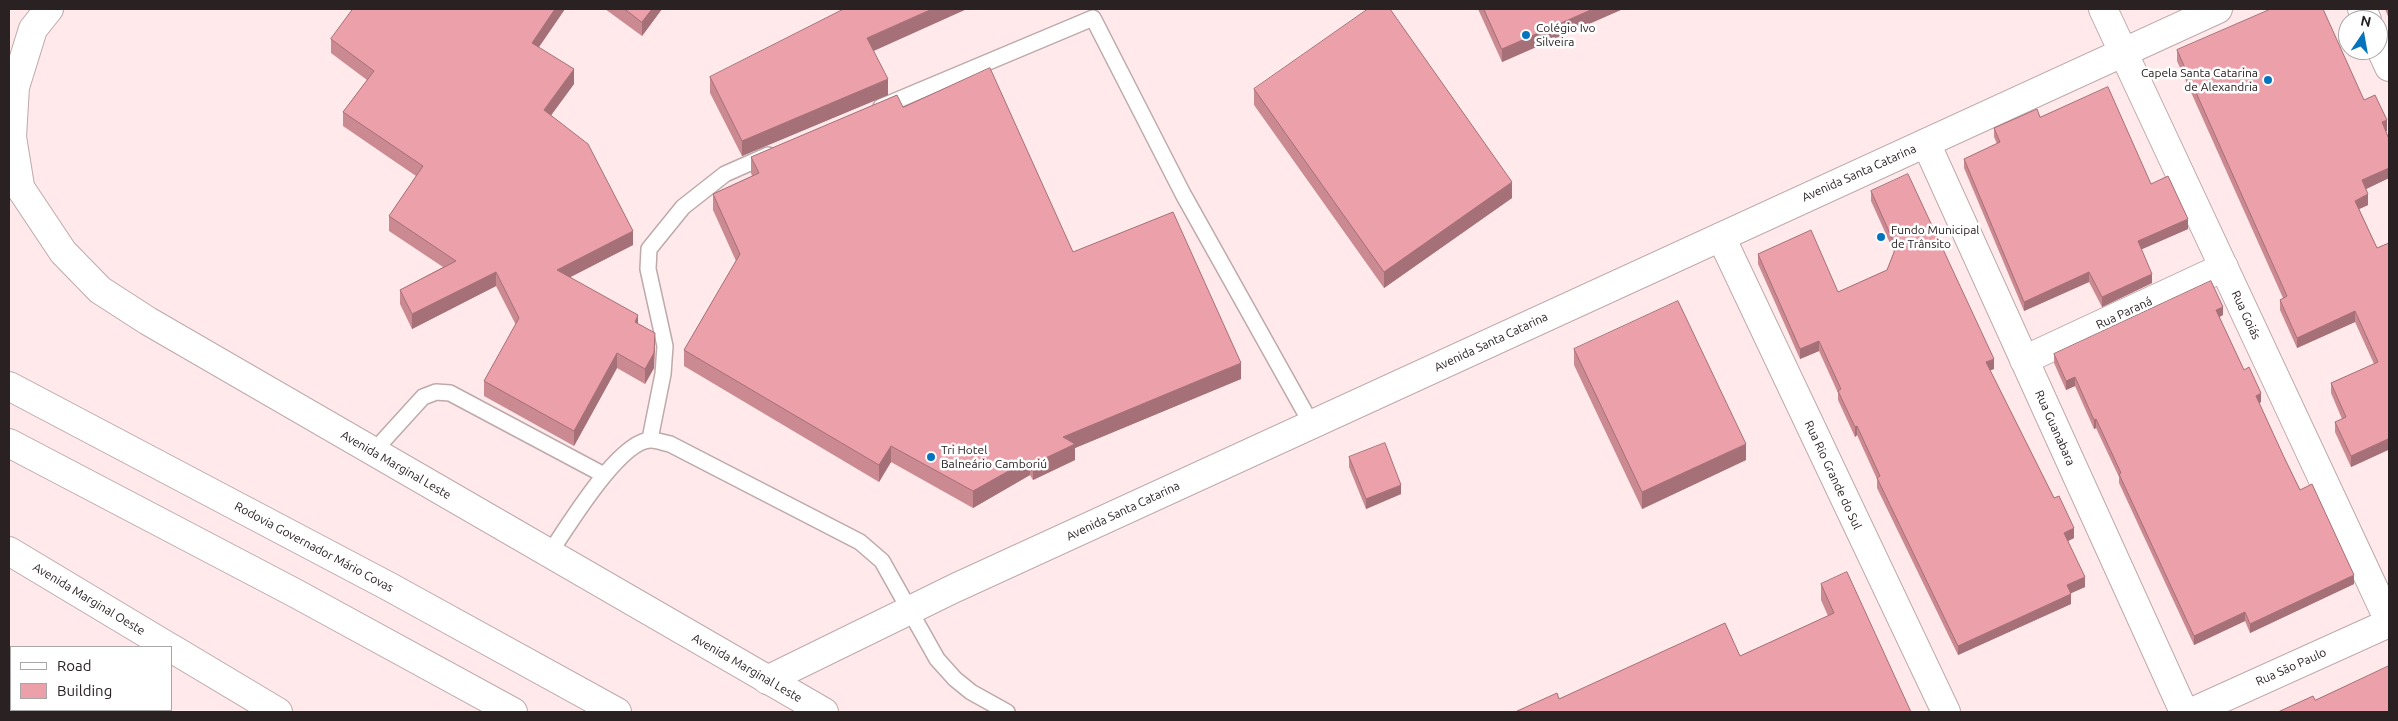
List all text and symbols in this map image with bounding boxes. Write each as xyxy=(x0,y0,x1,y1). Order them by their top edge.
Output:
north arrow xyxy=(2338,10,2388,60)
text: N xyxy=(2359,12,2373,30)
place label: Colégio Ivo Silveira xyxy=(1536,21,1596,49)
marker: Colégio Ivo Silveira xyxy=(1520,29,1532,41)
place label: Capela Santa Catarina de Alexandria xyxy=(2141,66,2258,94)
marker: Capela Santa Catarina de Alexandria xyxy=(2262,74,2274,86)
street label: Avenida Santa Catarina xyxy=(1800,141,1918,205)
place label: Fundo Municipal de Trânsito xyxy=(1891,223,1979,251)
marker: Fundo Municipal de Trânsito xyxy=(1875,231,1887,243)
street label: Rua Goiás xyxy=(2228,288,2264,342)
street label: Rua Paraná xyxy=(2094,294,2154,332)
street label: Avenida Santa Catarina xyxy=(1432,309,1550,375)
street label: Rua Guanabara xyxy=(2032,388,2078,468)
street label: Rua Rio Grande do Sul xyxy=(1801,418,1865,532)
street label: Avenida Marginal Leste xyxy=(338,428,454,502)
place label: Tri Hotel Balneário Camboriú xyxy=(941,443,1047,471)
marker: Tri Hotel Balneário Camboriú xyxy=(925,451,937,463)
street label: Avenida Santa Catarina xyxy=(1064,478,1182,544)
street label: Rodovia Governador Mário Covas xyxy=(232,499,396,595)
street label: Avenida Marginal Oeste xyxy=(30,560,148,638)
street label: Avenida Marginal Leste xyxy=(689,631,805,705)
street label: Rua São Paulo xyxy=(2253,645,2329,689)
legend xyxy=(10,646,172,711)
text: Road xyxy=(57,657,92,674)
text: Building xyxy=(57,682,112,699)

